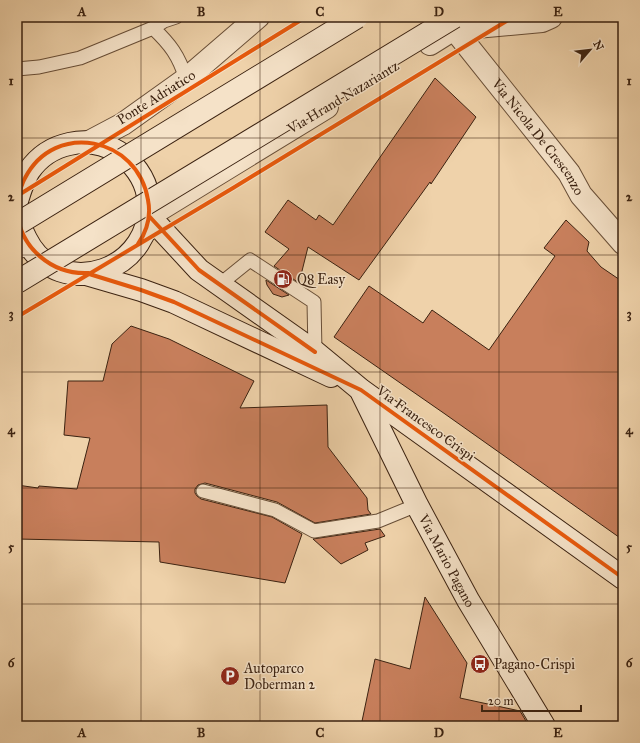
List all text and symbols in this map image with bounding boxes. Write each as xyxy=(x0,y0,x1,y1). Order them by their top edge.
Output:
text: A xyxy=(77,4,87,20)
text: B xyxy=(197,4,206,20)
text: C xyxy=(316,4,325,20)
text: D xyxy=(434,4,444,20)
text: E xyxy=(553,4,563,20)
north arrow xyxy=(570,30,610,70)
text: N xyxy=(590,38,607,53)
street label: Via Hrand Nazariantz xyxy=(284,57,403,138)
street label: Ponte Adriatico xyxy=(114,67,199,128)
text: 1 xyxy=(8,73,14,89)
text: 1 xyxy=(626,73,632,89)
street label: Via Nicola De Crescenzo xyxy=(487,75,587,198)
text: 2 xyxy=(8,189,15,205)
text: 2 xyxy=(626,189,633,205)
fuel station icon: Q8 Easy xyxy=(272,268,294,290)
place label: Q8 Easy xyxy=(297,271,345,288)
text: 3 xyxy=(8,306,14,322)
text: 3 xyxy=(626,306,632,322)
street label: Via Francesco Crispi xyxy=(372,381,478,465)
text: 4 xyxy=(7,422,15,438)
text: 4 xyxy=(625,422,633,438)
street label: Via Mario Pagano xyxy=(414,511,478,611)
text: 5 xyxy=(8,539,15,555)
text: 5 xyxy=(626,539,633,555)
bus stop icon: Pagano-Crispi xyxy=(469,653,491,675)
text: 6 xyxy=(8,655,16,671)
text: 6 xyxy=(626,655,634,671)
place label: Pagano-Crispi xyxy=(494,656,575,673)
place label: Autoparco Doberman 2 xyxy=(243,660,315,693)
parking icon: Autoparco Doberman 2 xyxy=(219,665,241,687)
scale bar xyxy=(482,687,581,713)
text: 20 m xyxy=(488,694,514,708)
text: A xyxy=(77,725,87,741)
text: B xyxy=(197,725,206,741)
text: C xyxy=(316,725,325,741)
text: D xyxy=(434,725,444,741)
text: E xyxy=(553,725,563,741)

